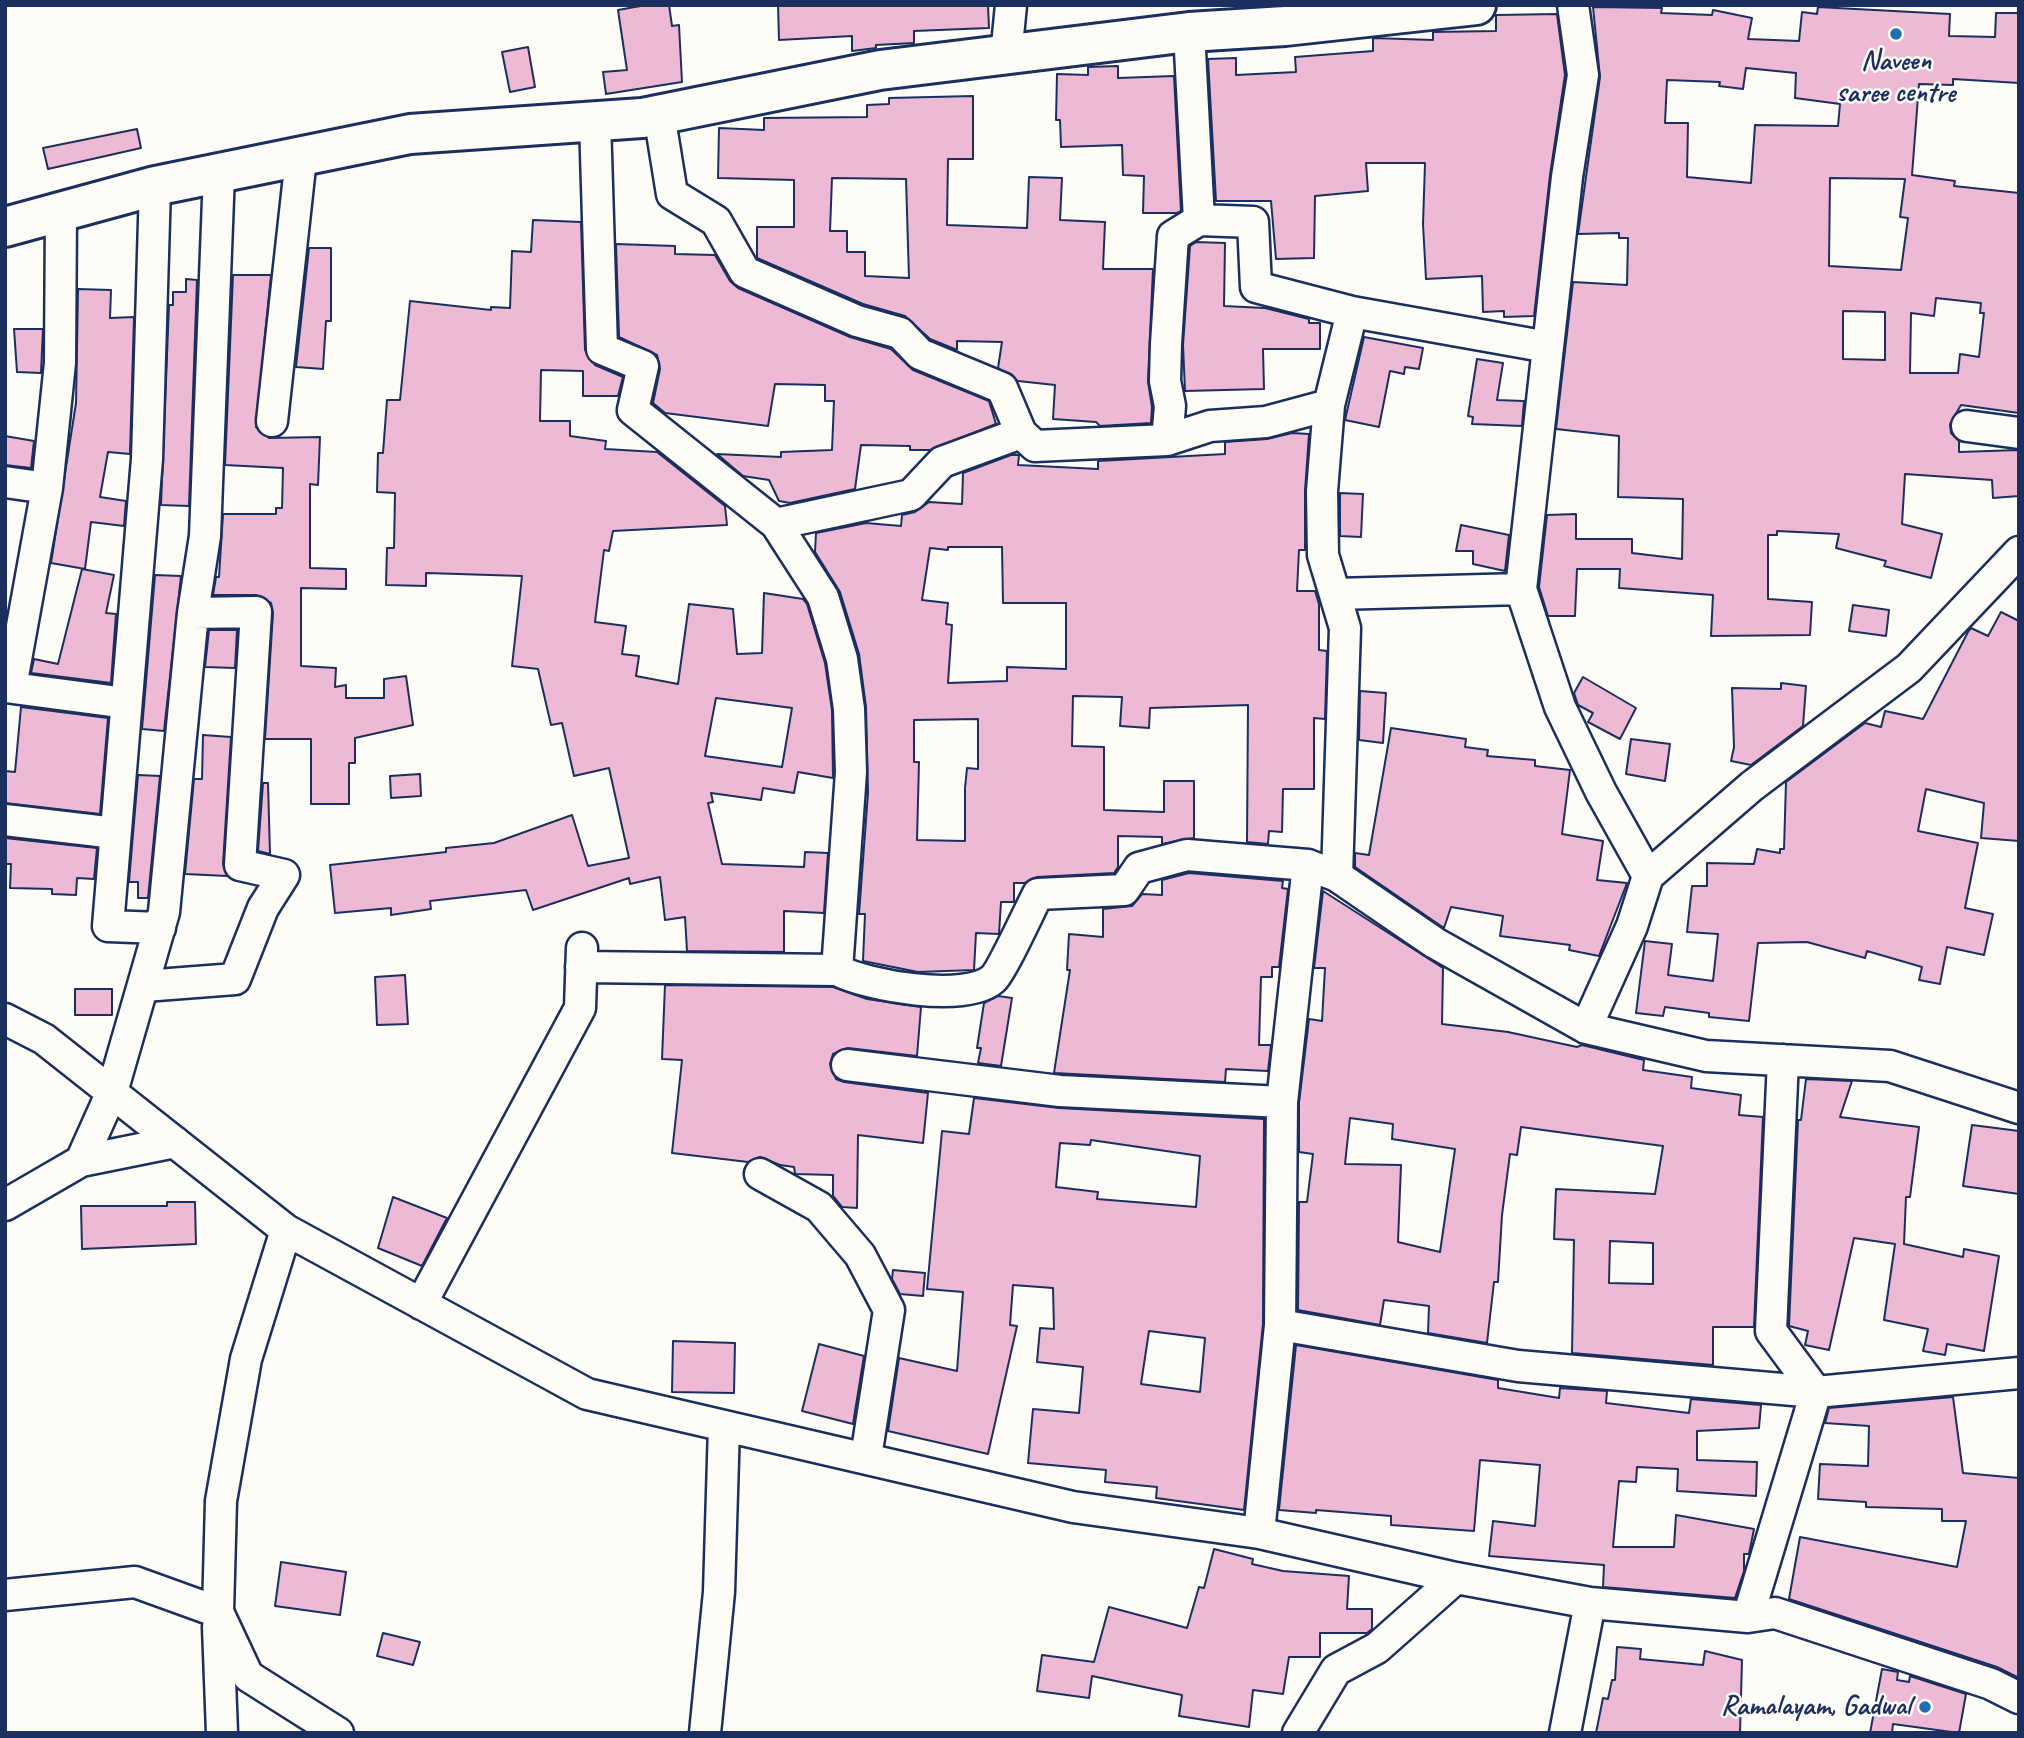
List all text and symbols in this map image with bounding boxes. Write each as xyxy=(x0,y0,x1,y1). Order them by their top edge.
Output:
marker: Naveen saree centre xyxy=(1888,26,1904,42)
place label: Naveen saree centre xyxy=(1837,45,1955,111)
place label: Ramalayam, Gadwal xyxy=(1721,1690,1911,1724)
marker: Ramalayam, Gadwal xyxy=(1917,1699,1933,1715)

